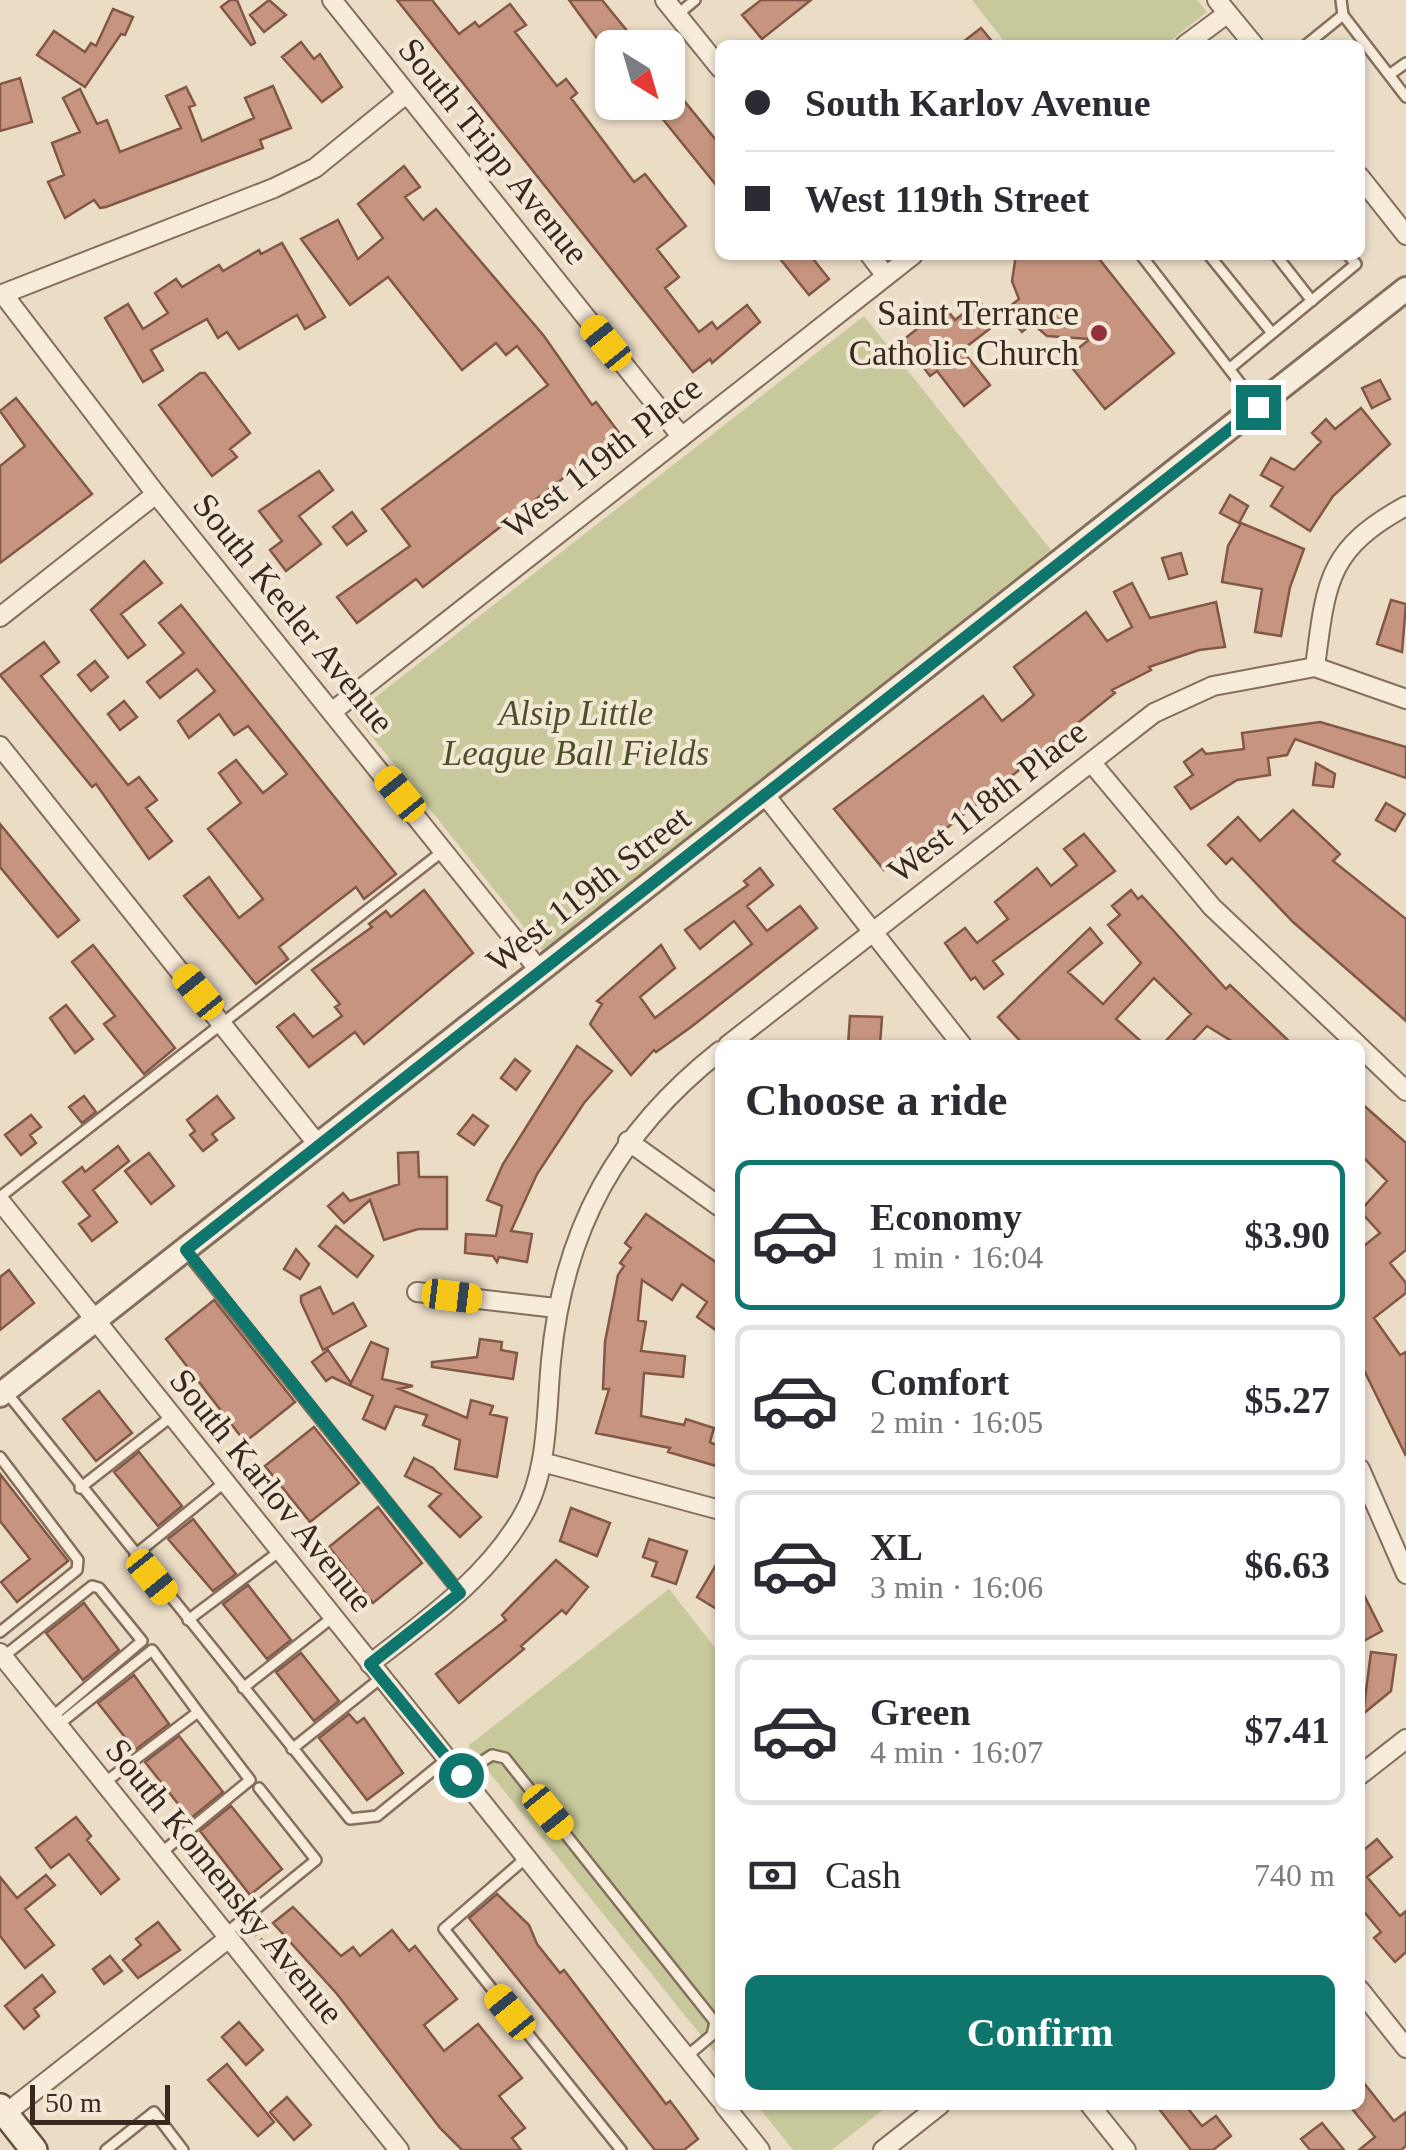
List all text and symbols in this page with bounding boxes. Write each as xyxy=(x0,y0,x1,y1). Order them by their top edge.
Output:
street label: South Tripp Avenue xyxy=(391,30,597,272)
north arrow xyxy=(595,30,685,120)
map controls xyxy=(595,30,685,120)
text: South Karlov Avenue xyxy=(805,82,1151,124)
text: West 119th Street xyxy=(805,178,1089,220)
place label: Saint Terrance Catholic Church xyxy=(849,294,1079,373)
car xyxy=(575,310,637,376)
marker: Saint Terrance Catholic Church xyxy=(1088,322,1110,344)
street label: West 119th Place xyxy=(495,368,709,547)
route end xyxy=(1236,385,1281,430)
street label: South Keeler Avenue xyxy=(185,486,402,741)
park label: Alsip Little League Ball Fields xyxy=(442,694,709,773)
street label: West 118th Place xyxy=(880,712,1094,891)
car xyxy=(369,761,431,827)
street label: West 119th Street xyxy=(479,798,698,981)
car xyxy=(167,959,229,1025)
text: Choose a ride xyxy=(745,1075,1008,1125)
icon: car xyxy=(750,1190,840,1280)
text: Economy xyxy=(870,1196,1022,1238)
text: $3.90 xyxy=(1245,1214,1330,1256)
text: 1 min · 16:04 xyxy=(870,1239,1043,1275)
car xyxy=(420,1277,484,1315)
icon: car xyxy=(750,1355,840,1445)
street label: South Karlov Avenue xyxy=(162,1361,381,1619)
text: Comfort xyxy=(870,1361,1009,1403)
text: $5.27 xyxy=(1245,1379,1330,1421)
text: 2 min · 16:05 xyxy=(870,1404,1043,1440)
icon: car xyxy=(750,1520,840,1610)
text: XL xyxy=(870,1526,923,1568)
car xyxy=(121,1544,183,1610)
text: $6.63 xyxy=(1245,1544,1330,1586)
text: 3 min · 16:06 xyxy=(870,1569,1043,1605)
icon: car xyxy=(750,1685,840,1775)
text: Green xyxy=(870,1691,971,1733)
text: $7.41 xyxy=(1245,1709,1330,1751)
street label: South Komensky Avenue xyxy=(98,1731,352,2032)
text: 4 min · 16:07 xyxy=(870,1734,1043,1770)
route start xyxy=(439,1753,484,1798)
car xyxy=(517,1779,579,1845)
icon: cash xyxy=(745,1848,800,1903)
text: Cash xyxy=(825,1854,901,1896)
text: 740 m xyxy=(1254,1857,1335,1893)
button: Confirm xyxy=(745,1975,1335,2090)
car xyxy=(479,1979,541,2045)
scale bar xyxy=(30,2080,170,2124)
text: 50 m xyxy=(45,2087,102,2118)

